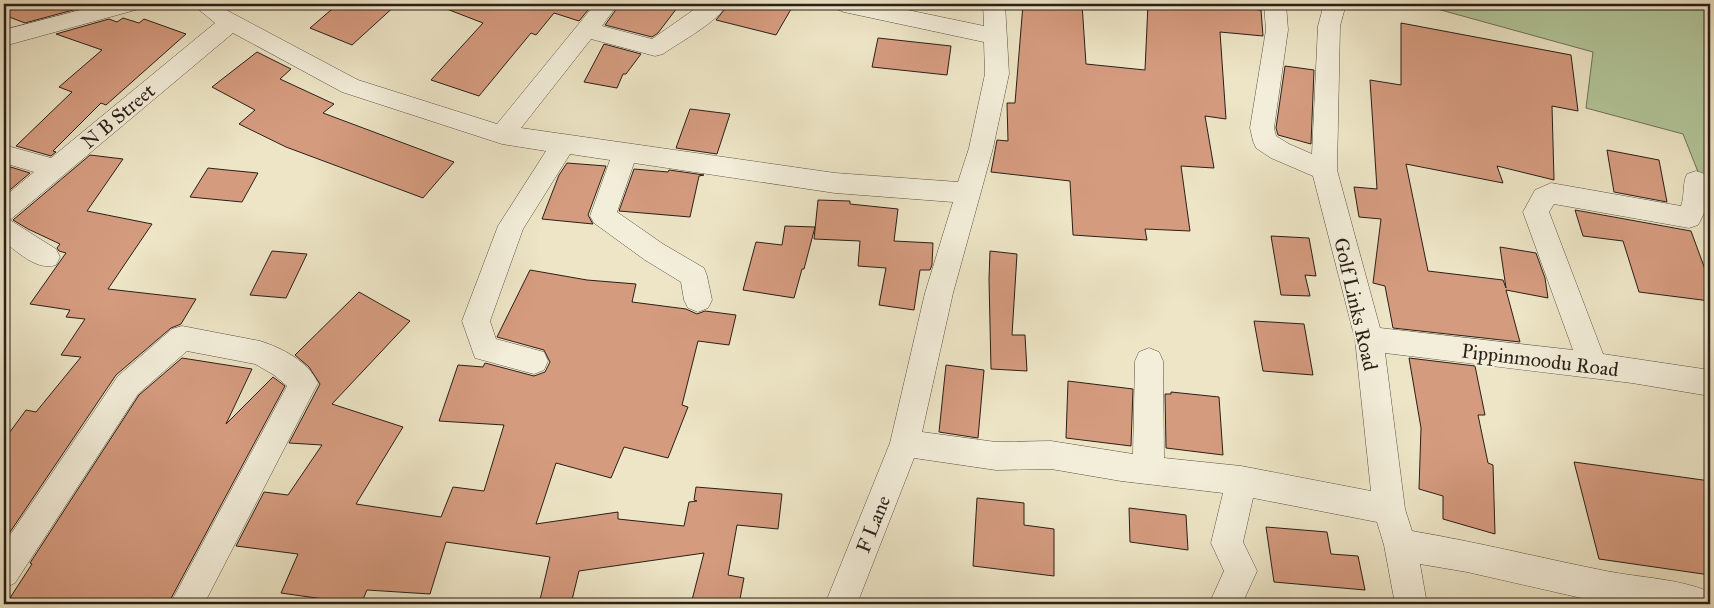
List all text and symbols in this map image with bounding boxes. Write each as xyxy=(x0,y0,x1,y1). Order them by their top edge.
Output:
street label: N B Street xyxy=(76,78,160,154)
street label: Golf Links Road xyxy=(1329,235,1383,373)
street label: Pippinmoodu Road xyxy=(1460,338,1620,382)
street label: F Lane xyxy=(851,492,895,556)

